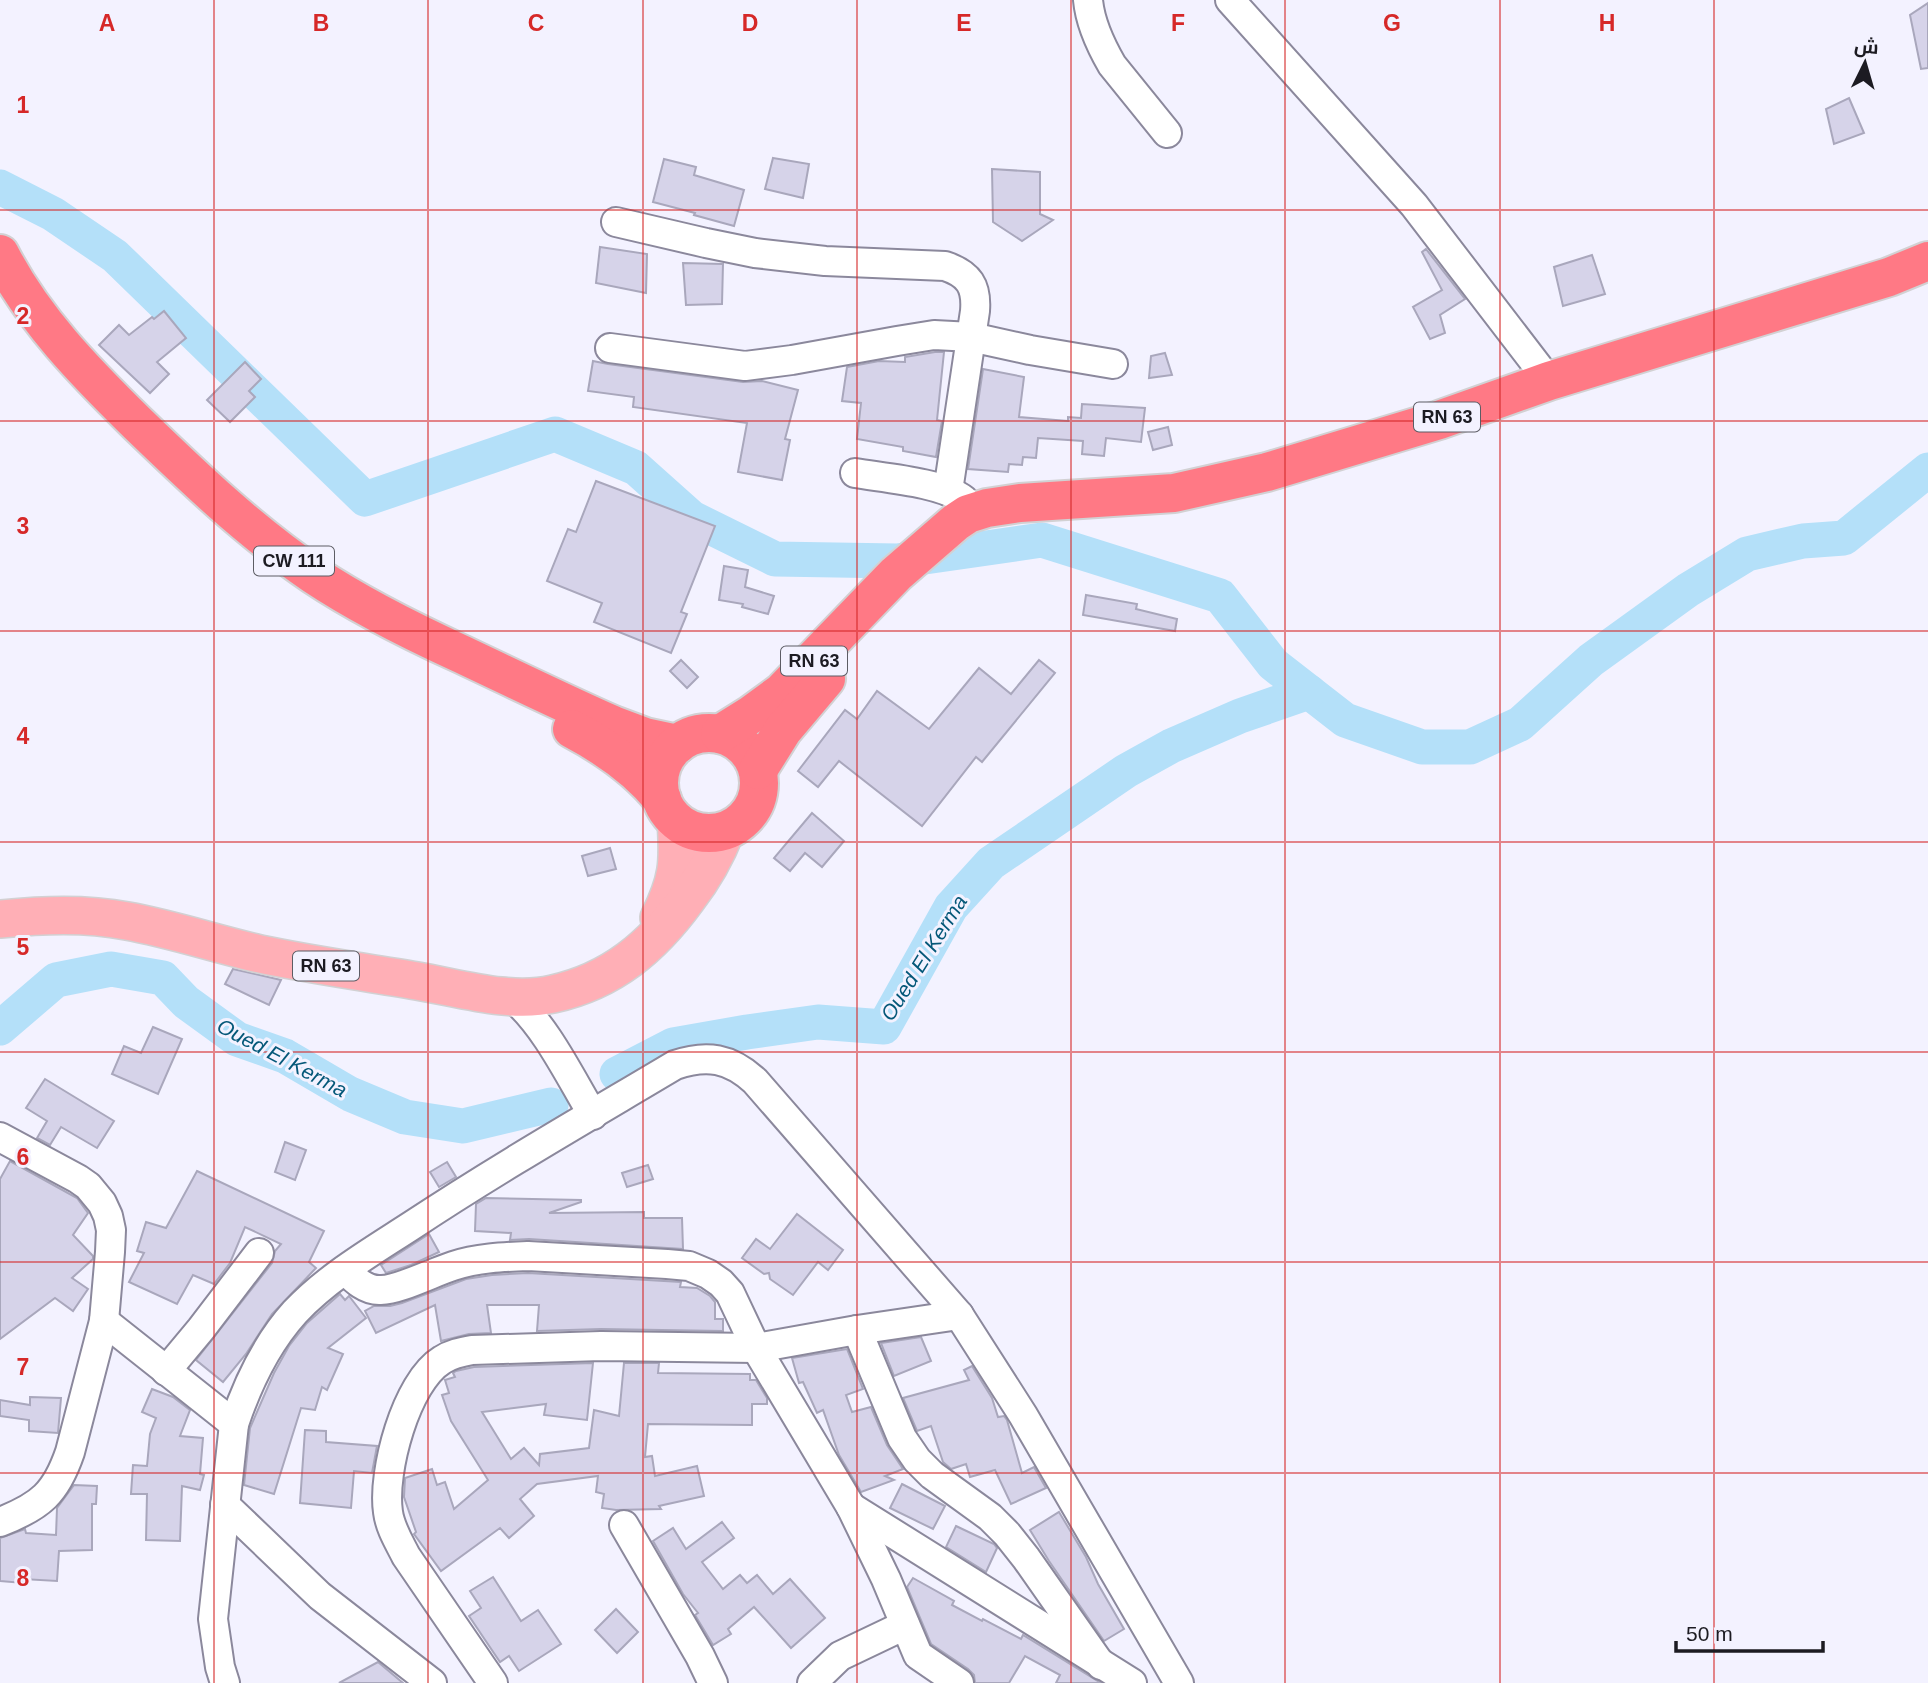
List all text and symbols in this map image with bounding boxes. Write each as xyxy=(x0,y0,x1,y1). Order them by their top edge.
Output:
text: A xyxy=(99,10,115,36)
text: B xyxy=(313,10,329,36)
text: C xyxy=(528,10,544,36)
text: D xyxy=(742,10,758,36)
text: E xyxy=(956,10,972,36)
text: F xyxy=(1171,10,1185,36)
text: G xyxy=(1383,10,1401,36)
text: H xyxy=(1599,10,1615,36)
north arrow xyxy=(1830,28,1900,98)
text: ش xyxy=(1853,35,1880,59)
text: 1 xyxy=(17,92,30,118)
text: 2 xyxy=(17,303,29,329)
road number: RN 63 xyxy=(1414,402,1480,432)
text: 3 xyxy=(17,513,29,539)
road number: CW 111 xyxy=(254,546,334,576)
road number: RN 63 xyxy=(781,646,847,676)
text: 4 xyxy=(17,723,30,749)
water label: Oued El Kerma xyxy=(876,891,971,1025)
text: 5 xyxy=(17,934,30,960)
road number: RN 63 xyxy=(293,951,359,981)
water label: Oued El Kerma xyxy=(213,1014,351,1101)
text: 6 xyxy=(17,1144,29,1170)
text: 7 xyxy=(17,1354,29,1380)
text: 8 xyxy=(17,1565,30,1591)
scale bar xyxy=(1676,1610,1823,1654)
text: 50 m xyxy=(1686,1622,1733,1645)

